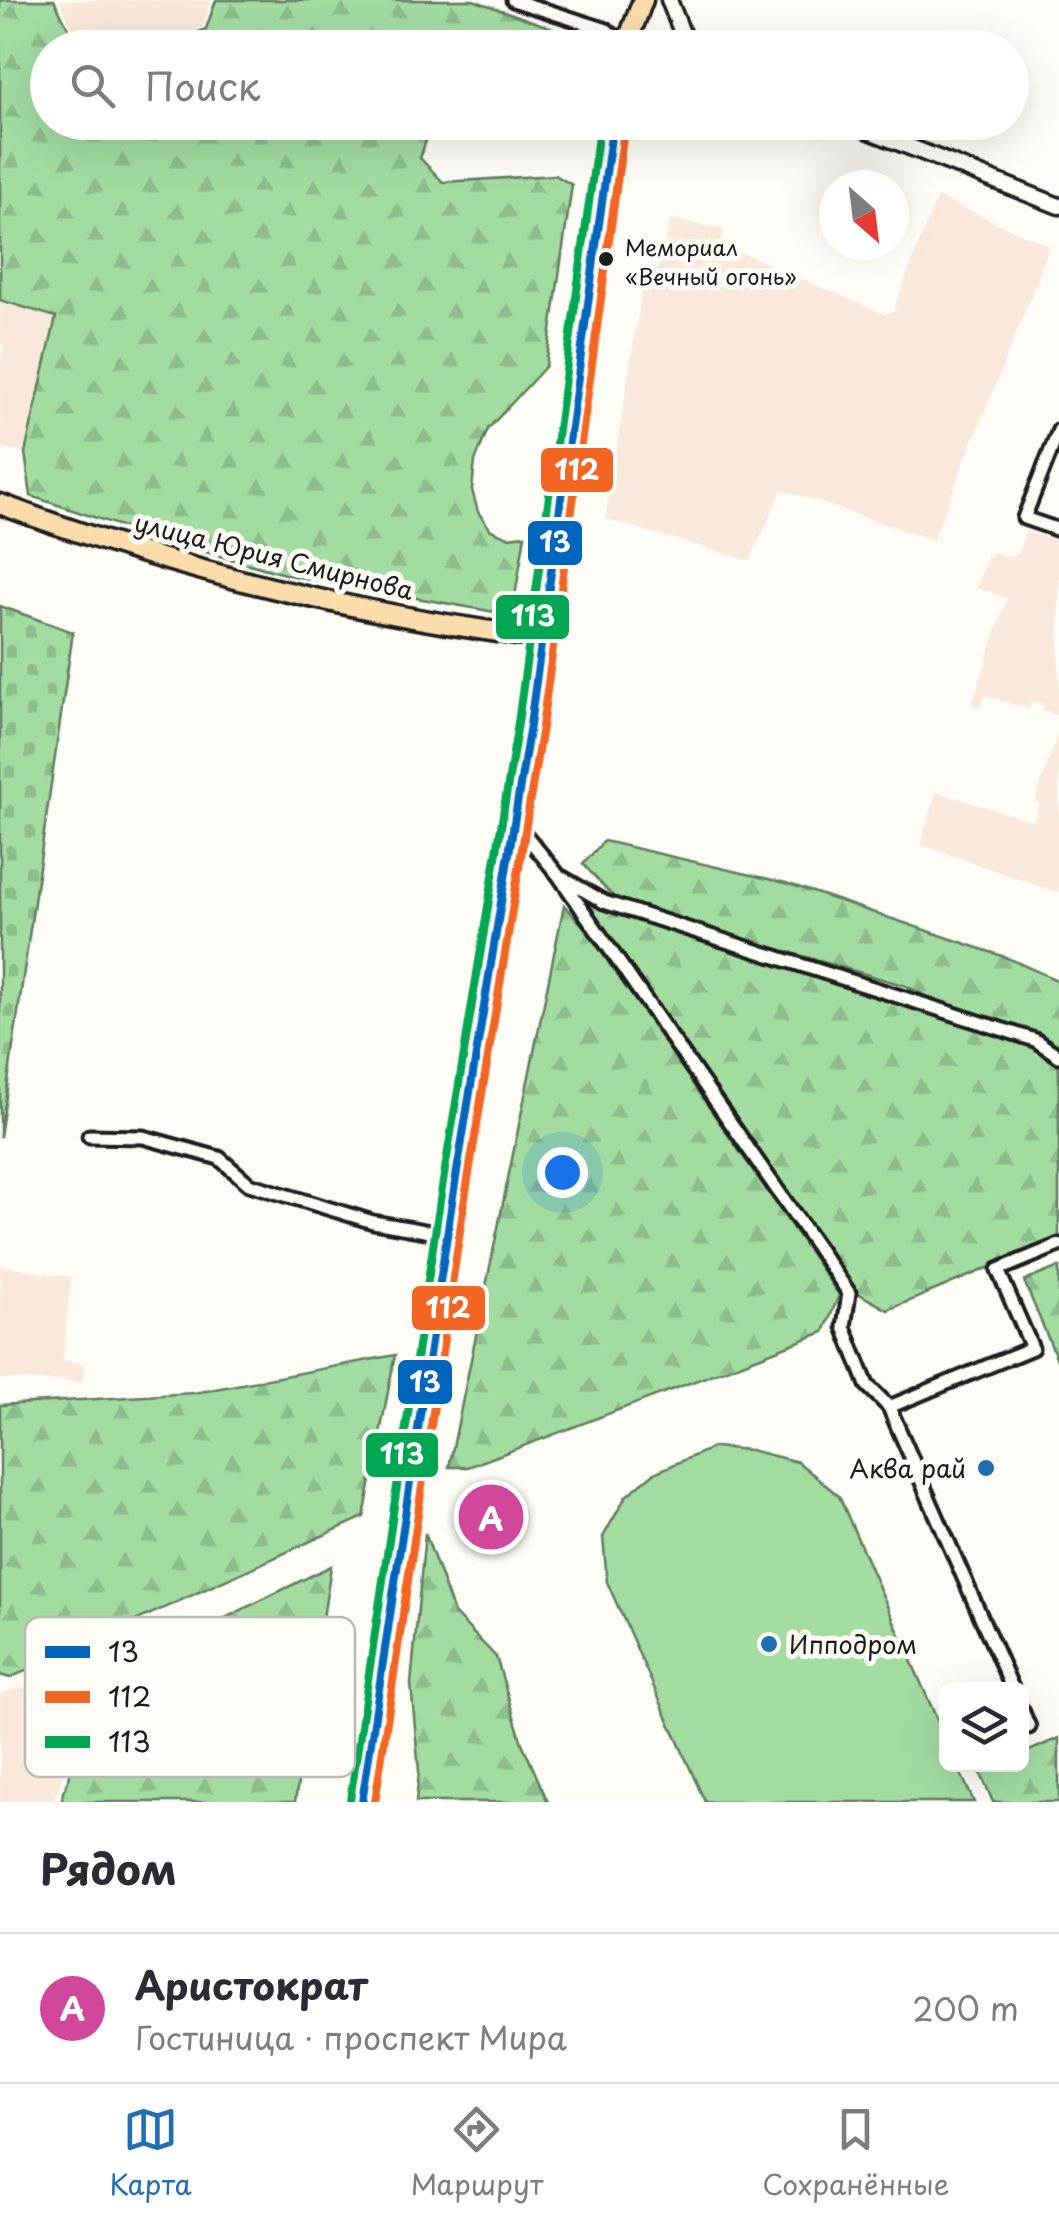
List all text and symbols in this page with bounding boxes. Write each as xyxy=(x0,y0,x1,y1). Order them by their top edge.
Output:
search box xyxy=(30,30,1029,140)
text: Поиск xyxy=(145,57,260,114)
icon: search xyxy=(65,58,120,113)
north arrow xyxy=(819,170,909,260)
place label: Мемориал «Вечный огонь» xyxy=(625,230,797,292)
marker: Мемориал «Вечный огонь» xyxy=(596,249,616,269)
line badge: 112 xyxy=(539,446,615,494)
text: 112 xyxy=(555,447,600,490)
street label: улица Юрия Смирнова xyxy=(130,503,418,609)
line badge: 13 xyxy=(526,519,584,567)
text: 13 xyxy=(539,519,571,562)
line badge: 113 xyxy=(494,593,571,641)
text: 113 xyxy=(511,593,555,636)
your location xyxy=(537,1147,588,1198)
line badge: 112 xyxy=(410,1284,487,1332)
text: 112 xyxy=(426,1285,471,1328)
line badge: 13 xyxy=(396,1358,454,1406)
text: 13 xyxy=(409,1359,441,1402)
line badge: 113 xyxy=(364,1431,440,1479)
text: 113 xyxy=(380,1431,424,1474)
place label: Аква рай xyxy=(849,1449,966,1487)
marker: Аква рай xyxy=(975,1457,997,1479)
pin: A xyxy=(458,1480,524,1554)
legend xyxy=(25,1617,355,1777)
place label: Ипподром xyxy=(789,1625,917,1663)
text: 13 xyxy=(108,1629,139,1672)
marker: Ипподром xyxy=(758,1633,780,1655)
text: 112 xyxy=(108,1674,151,1717)
map controls xyxy=(939,1682,1029,1772)
button: layers xyxy=(939,1682,1029,1772)
text: 113 xyxy=(108,1719,151,1762)
text: Рядом xyxy=(40,1836,177,1899)
text: Аристократ xyxy=(135,1956,368,2013)
text: A xyxy=(60,1984,85,2032)
text: 200 m xyxy=(912,1984,1019,2032)
text: Гостиница · проспект Мира xyxy=(135,2013,567,2061)
tab: Карта xyxy=(110,2102,192,2205)
tab: Маршрут xyxy=(411,2102,543,2205)
tab: Сохранённые xyxy=(762,2102,949,2205)

